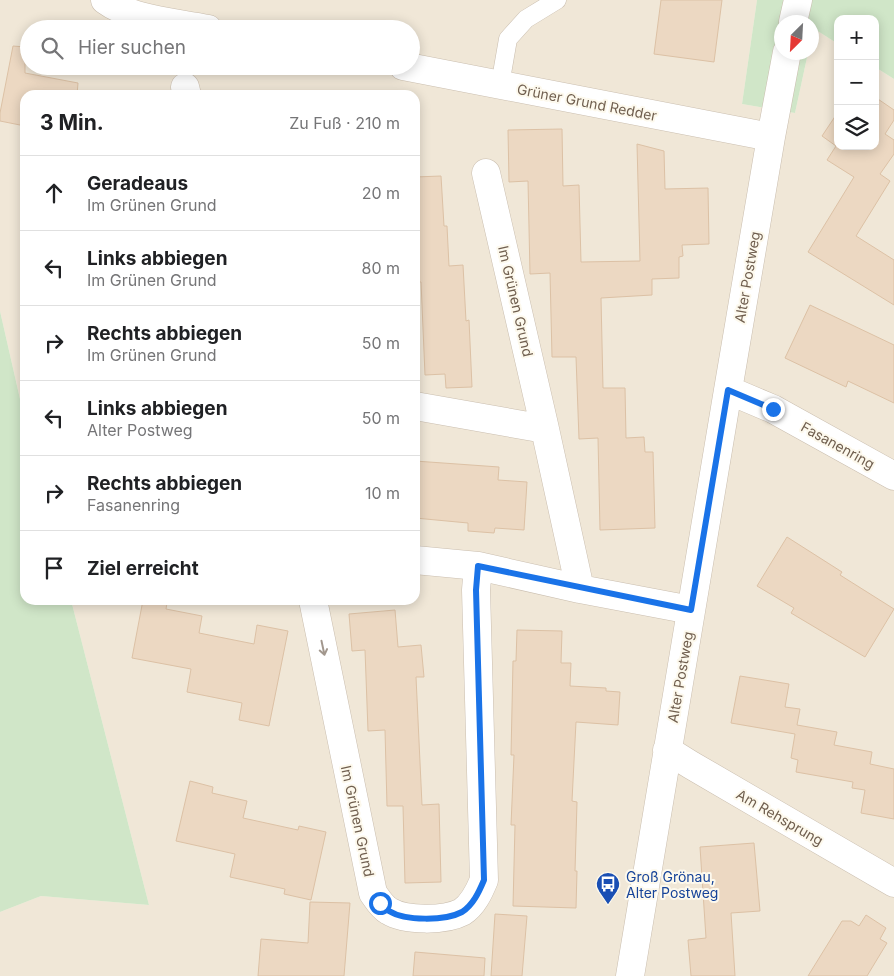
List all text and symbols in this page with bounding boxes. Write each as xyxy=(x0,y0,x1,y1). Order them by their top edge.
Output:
north arrow xyxy=(774,15,819,60)
map controls xyxy=(834,15,879,150)
button: + xyxy=(834,15,879,60)
search box xyxy=(20,20,420,75)
icon: search xyxy=(38,34,66,62)
text: Hier suchen xyxy=(78,36,186,59)
button: − xyxy=(834,60,879,105)
street label: Grüner Grund Redder xyxy=(516,80,658,124)
button: layers xyxy=(834,105,879,150)
text: 3 Min. xyxy=(40,110,104,135)
text: Zu Fuß · 210 m xyxy=(289,113,400,133)
text: Geradeaus xyxy=(87,172,188,195)
icon: ahead xyxy=(40,179,68,207)
text: 20 m xyxy=(362,183,400,203)
text: Im Grünen Grund xyxy=(87,195,217,215)
street label: Alter Postweg xyxy=(731,230,763,324)
street label: Im Grünen Grund xyxy=(495,244,537,358)
text: Links abbiegen xyxy=(87,247,228,270)
icon: left xyxy=(40,254,68,282)
text: 80 m xyxy=(361,258,400,278)
text: Im Grünen Grund xyxy=(87,270,217,290)
text: Rechts abbiegen xyxy=(87,322,242,345)
icon: right xyxy=(40,329,68,357)
text: 50 m xyxy=(362,333,400,353)
text: Im Grünen Grund xyxy=(87,345,217,365)
text: Links abbiegen xyxy=(87,397,228,420)
route end xyxy=(762,398,785,421)
icon: left xyxy=(40,404,68,432)
text: 50 m xyxy=(362,408,400,428)
street label: Fasanenring xyxy=(798,418,878,472)
text: Alter Postweg xyxy=(87,420,193,440)
text: Rechts abbiegen xyxy=(87,472,242,495)
icon: right xyxy=(40,479,68,507)
text: 10 m xyxy=(365,483,400,503)
text: Fasanenring xyxy=(87,495,180,515)
icon: arrive xyxy=(40,554,68,582)
text: Ziel erreicht xyxy=(87,557,199,580)
street label: Alter Postweg xyxy=(664,630,696,724)
one-way arrow xyxy=(319,639,328,655)
street label: Im Grünen Grund xyxy=(338,764,378,878)
street label: Am Rehsprung xyxy=(734,785,826,849)
place label: Groß Grönau, Alter Postweg xyxy=(626,868,718,901)
bus stop icon: Groß Grönau, Alter Postweg xyxy=(595,871,621,905)
route start xyxy=(369,892,392,915)

